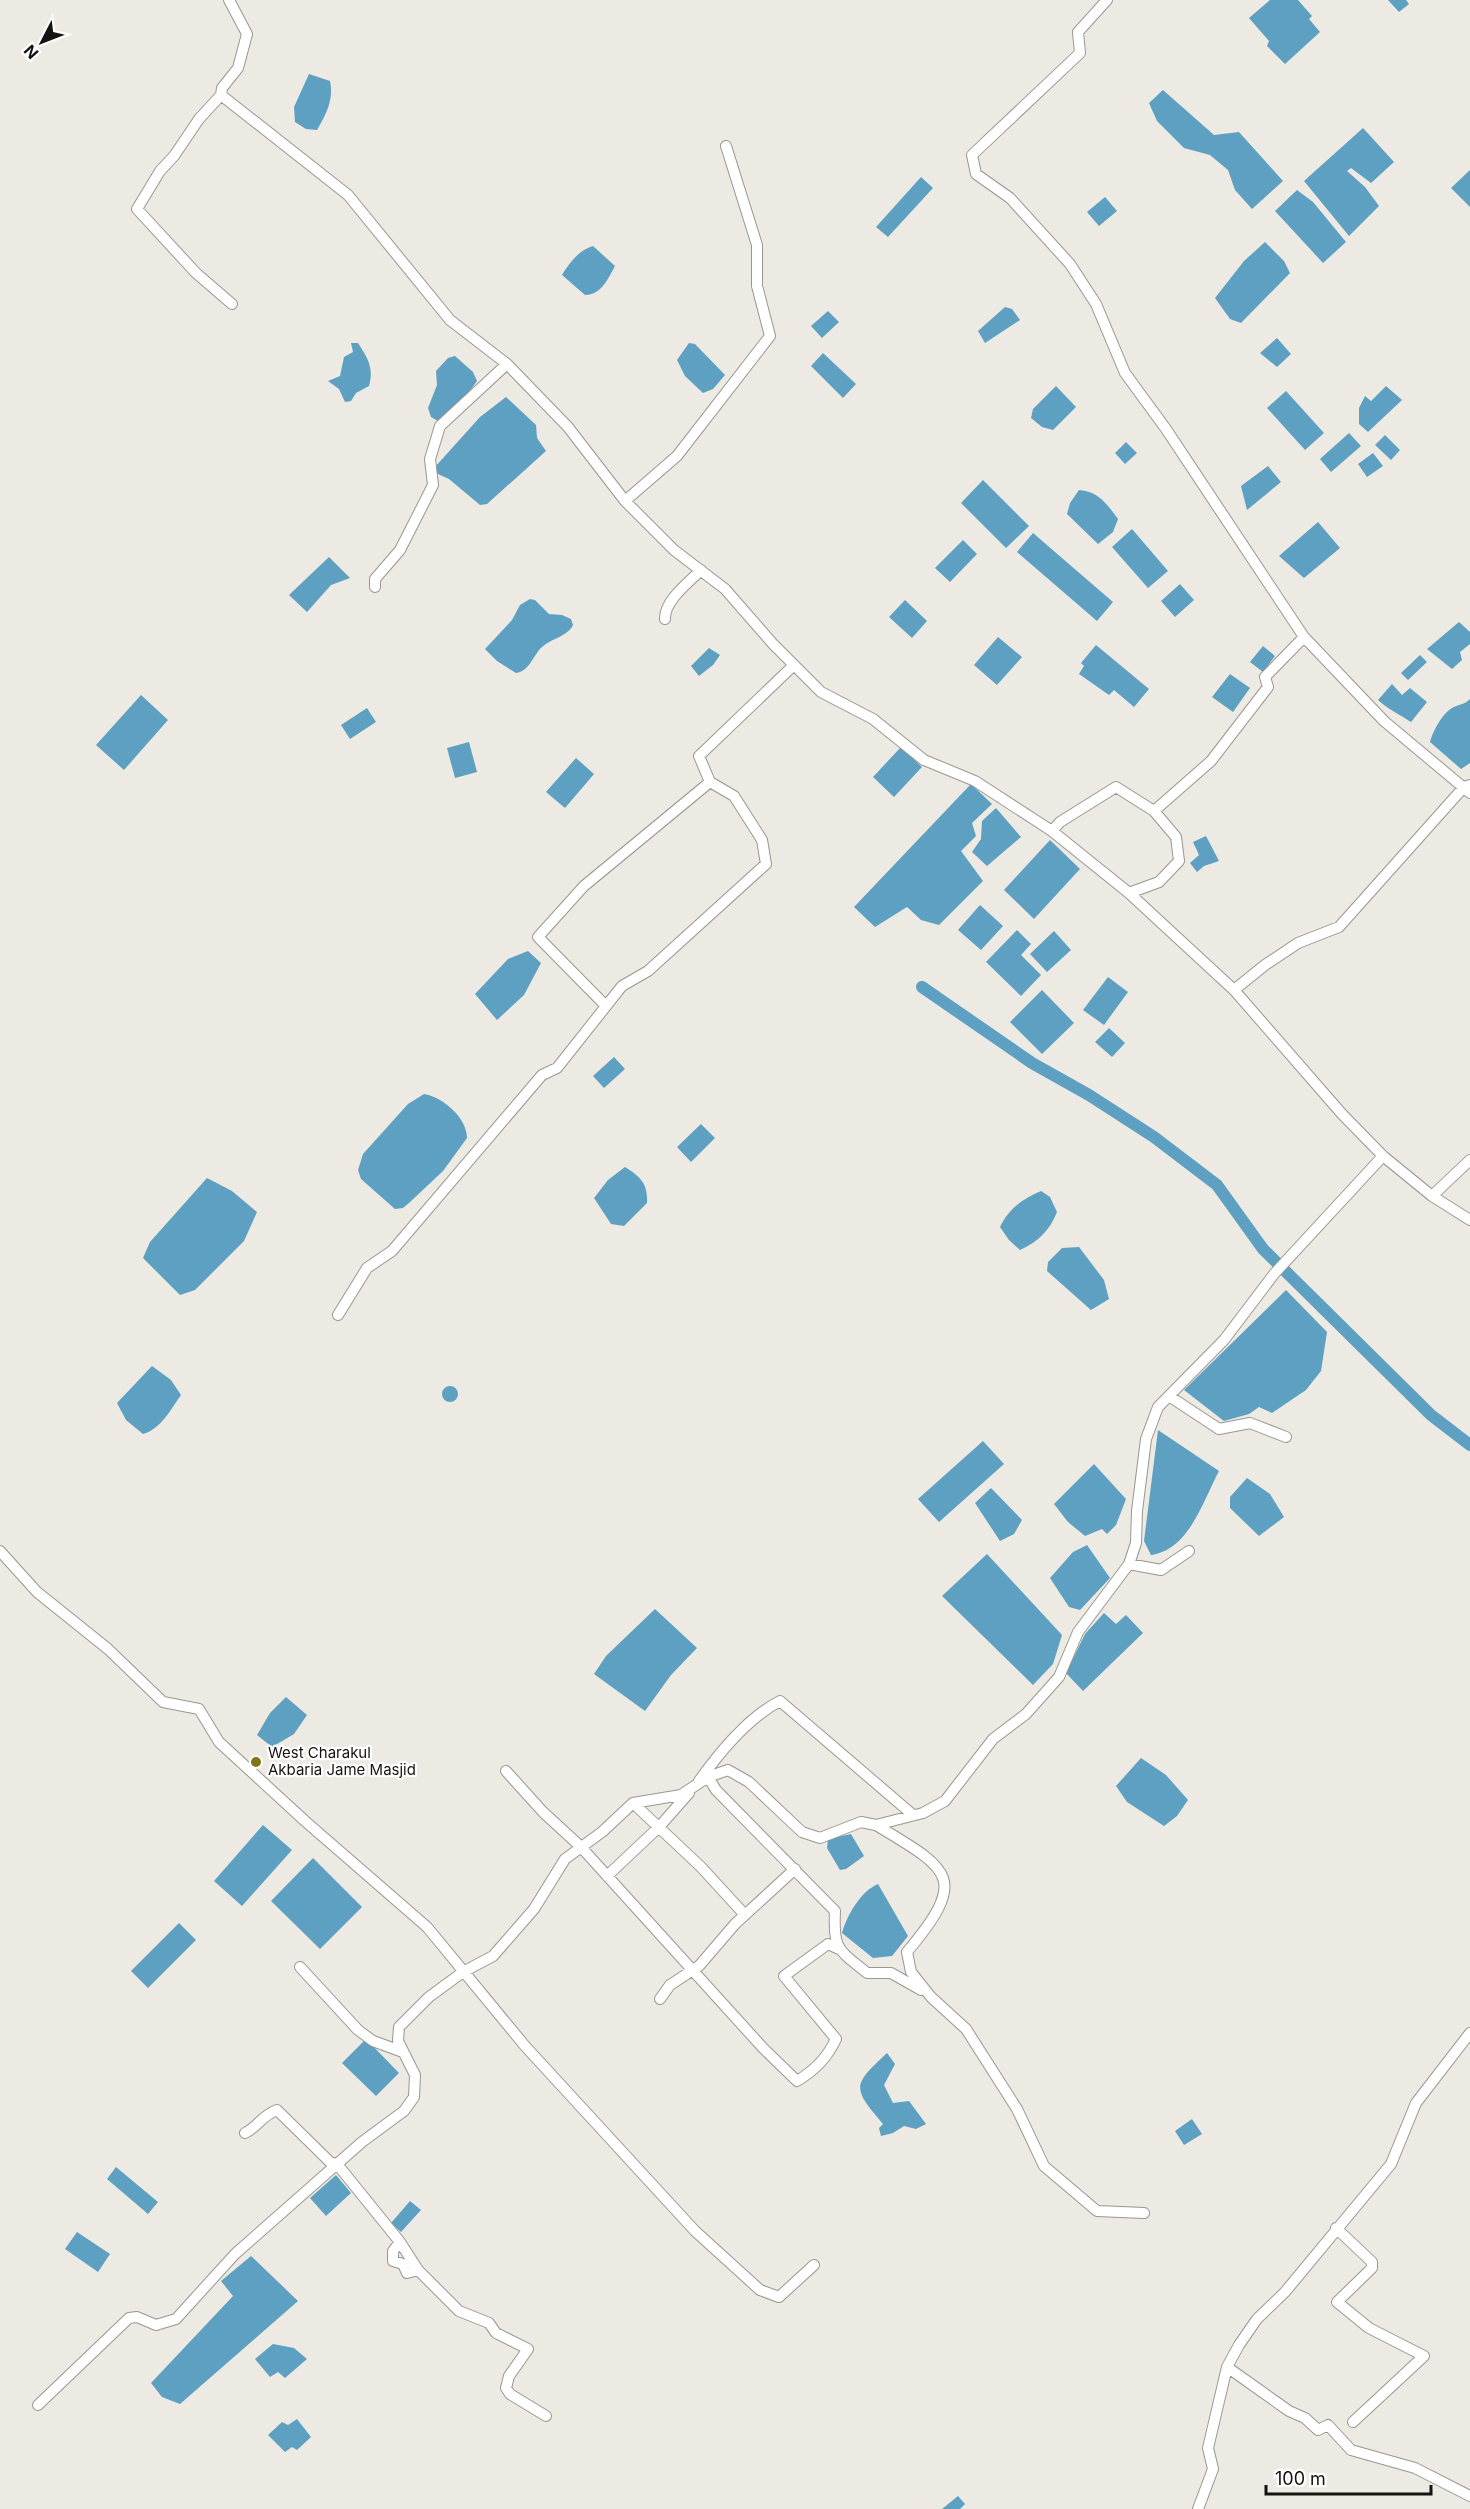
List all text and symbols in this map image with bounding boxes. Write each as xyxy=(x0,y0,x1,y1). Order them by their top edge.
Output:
north arrow xyxy=(12,12,72,72)
text: N xyxy=(19,41,42,63)
place label: West Charakul Akbaria Jame Masjid xyxy=(268,1743,416,1779)
marker: West Charakul Akbaria Jame Masjid xyxy=(249,1755,263,1769)
scale bar xyxy=(1266,2458,1431,2496)
text: 100 m xyxy=(1275,2468,1326,2489)

